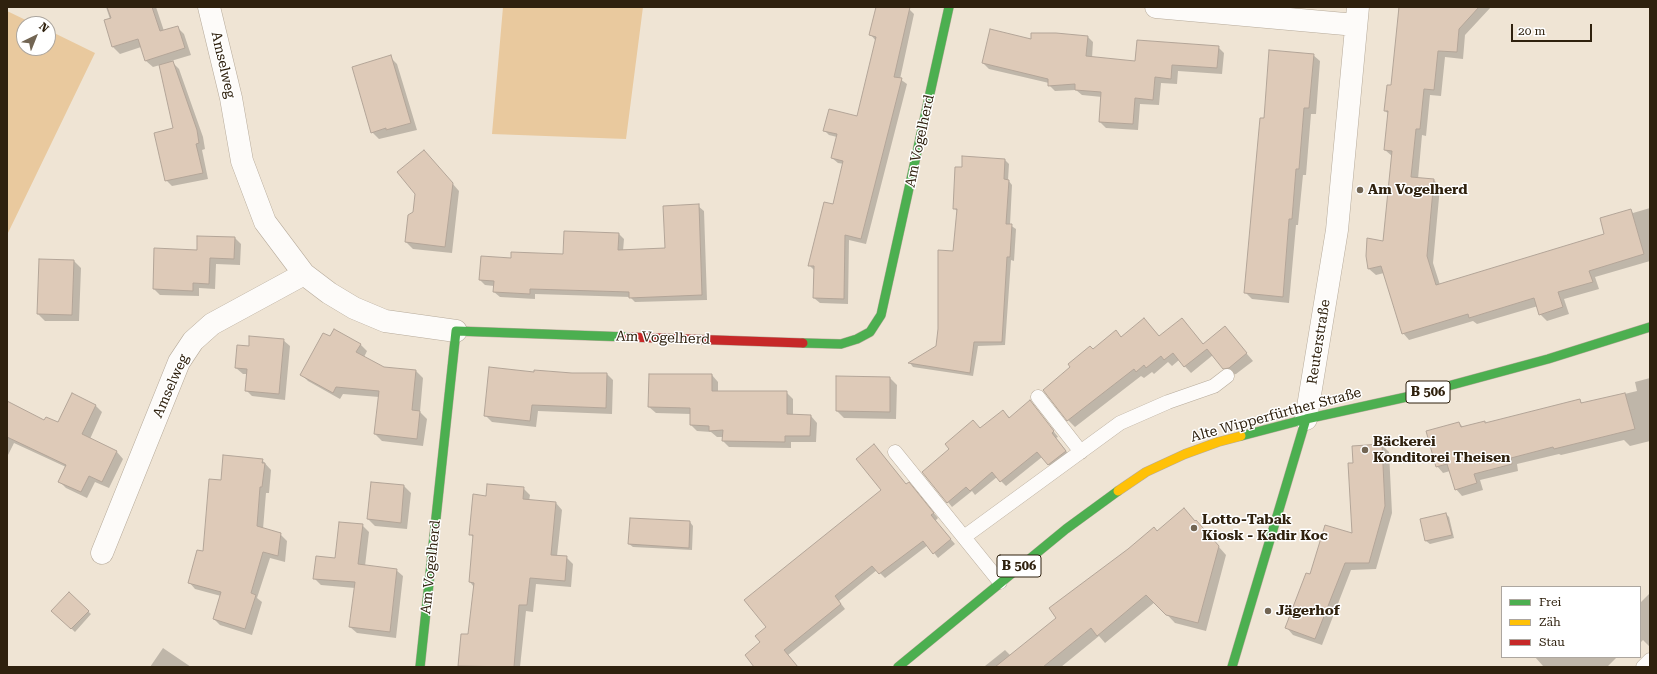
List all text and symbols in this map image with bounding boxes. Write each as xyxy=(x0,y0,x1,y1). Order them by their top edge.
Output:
north arrow xyxy=(16,16,56,56)
scale bar xyxy=(1513,16,1594,42)
text: N xyxy=(36,20,51,35)
text: 20 m xyxy=(1518,24,1545,38)
street label: Amselweg xyxy=(207,30,239,100)
street label: Am Vogelherd xyxy=(902,93,938,189)
place label: Am Vogelherd xyxy=(1368,182,1468,198)
marker: Am Vogelherd xyxy=(1355,185,1365,195)
street label: Reuterstraße xyxy=(1304,298,1334,386)
street label: Am Vogelherd xyxy=(616,328,710,348)
street label: Amselweg xyxy=(150,352,192,420)
road number: B 506 xyxy=(1406,381,1450,403)
street label: Alte Wipperfürther Straße xyxy=(1189,384,1363,446)
place label: Bäckerei Konditorei Theisen xyxy=(1373,434,1510,466)
marker: Bäckerei Konditorei Theisen xyxy=(1360,445,1370,455)
place label: Lotto-Tabak Kiosk - Kadir Koc xyxy=(1202,512,1328,544)
street label: Am Vogelherd xyxy=(418,519,444,615)
marker: Lotto-Tabak Kiosk - Kadir Koc xyxy=(1189,523,1199,533)
road number: B 506 xyxy=(997,555,1041,577)
legend xyxy=(1501,586,1641,658)
text: Frei xyxy=(1539,595,1561,609)
place label: Jägerhof xyxy=(1276,603,1340,619)
marker: Jägerhof xyxy=(1263,606,1273,616)
text: Zäh xyxy=(1539,615,1561,629)
text: Stau xyxy=(1539,635,1565,649)

